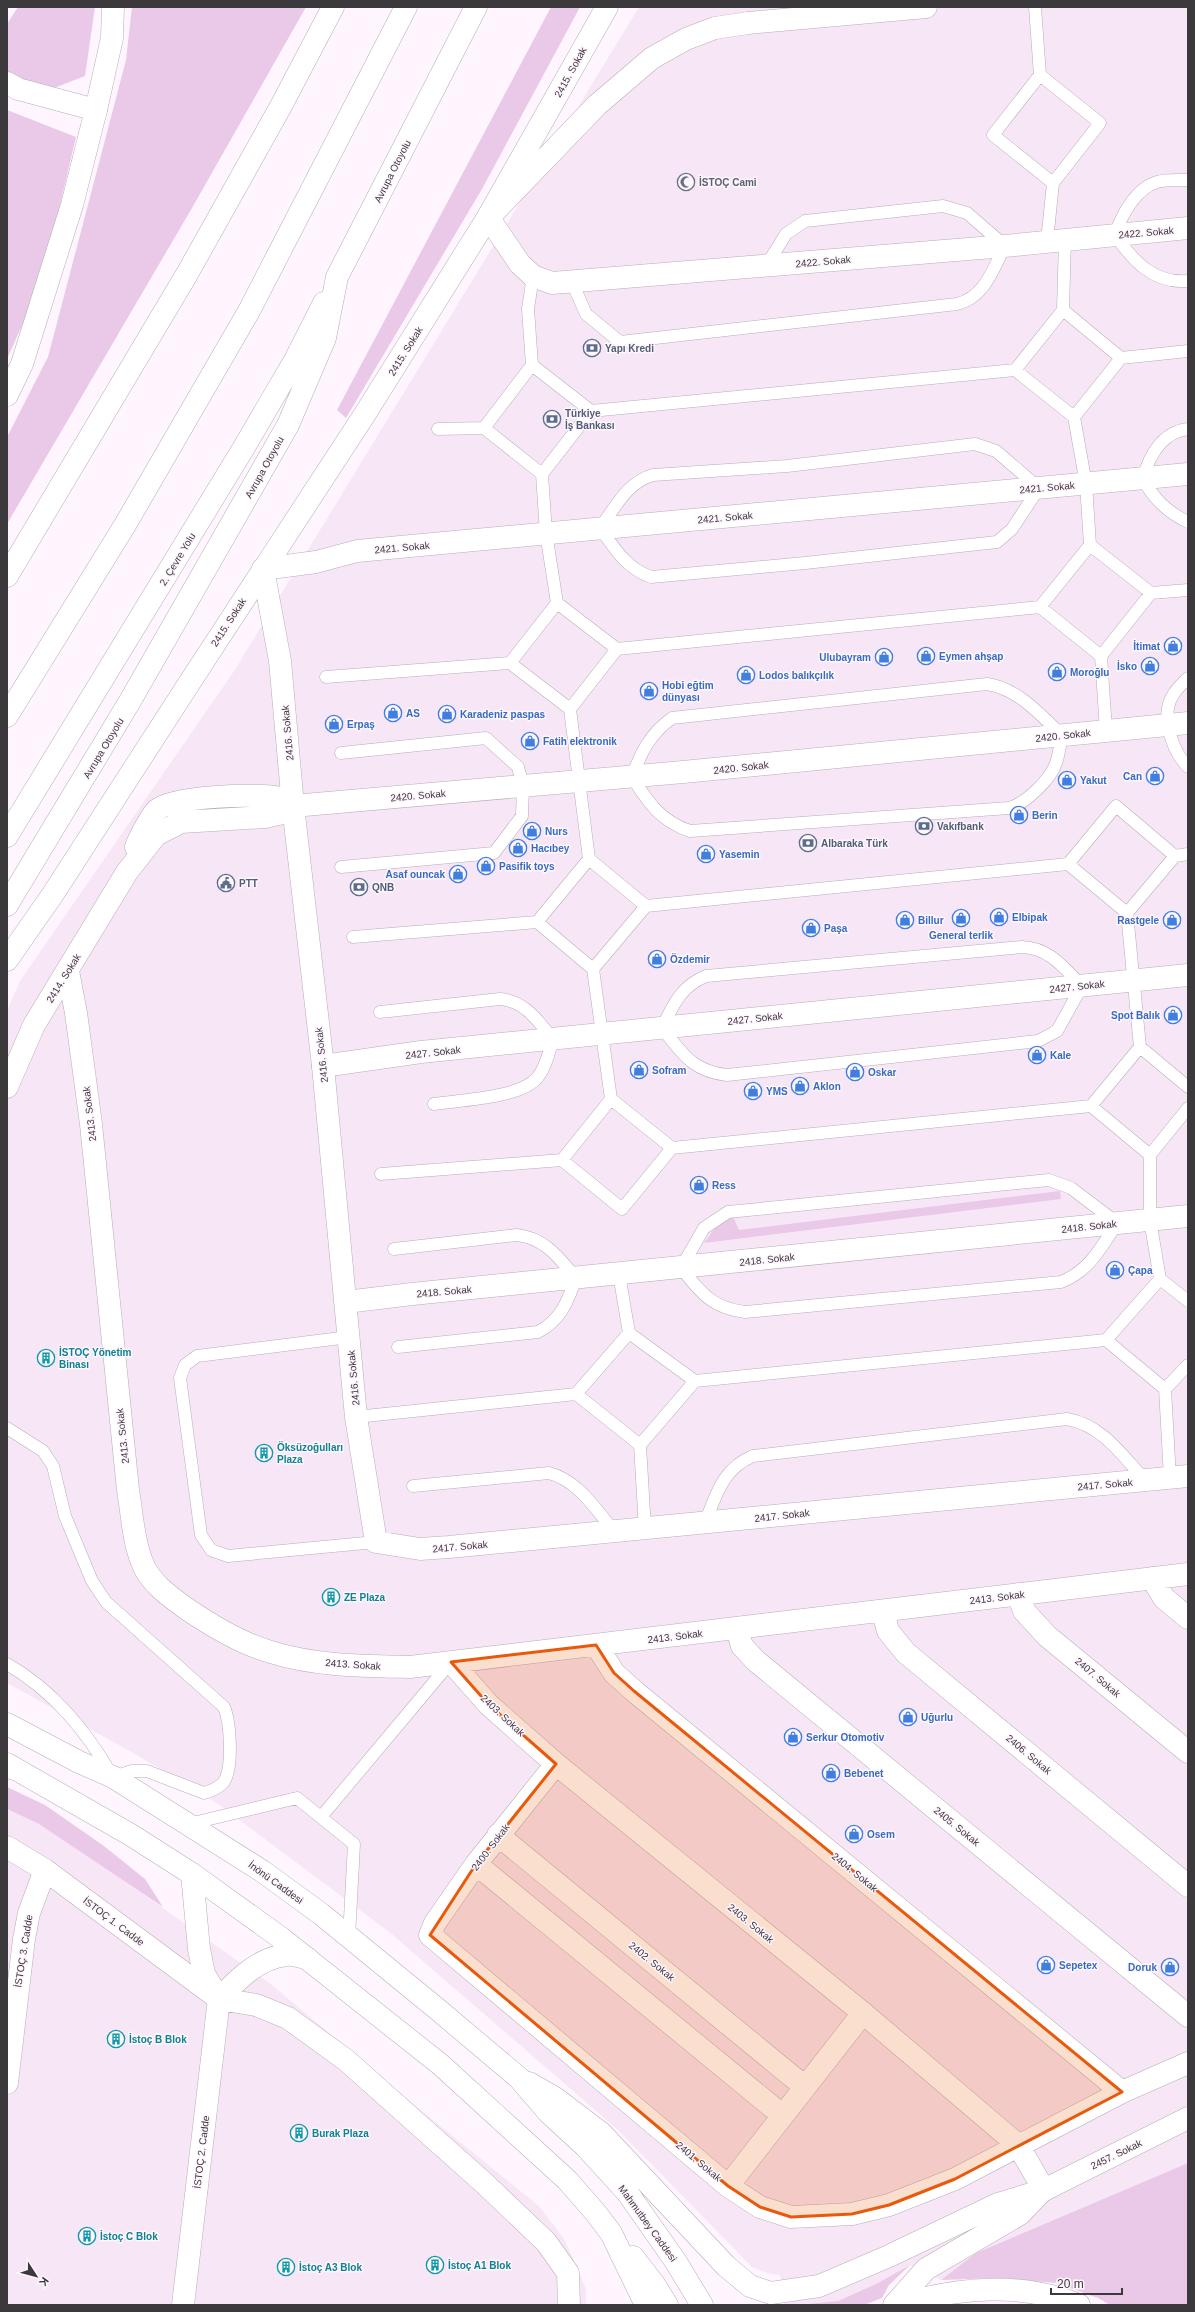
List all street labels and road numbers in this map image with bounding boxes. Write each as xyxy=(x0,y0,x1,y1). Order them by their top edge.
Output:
street label: 2415. Sokak xyxy=(552,44,589,99)
street label: Avrupa Otoyolu xyxy=(372,138,413,204)
street label: 2422. Sokak xyxy=(1118,225,1175,240)
street label: 2422. Sokak xyxy=(795,254,852,269)
street label: 2415. Sokak xyxy=(386,324,425,378)
street label: Avrupa Otoyolu xyxy=(243,435,286,500)
street label: 2421. Sokak xyxy=(1019,480,1076,495)
street label: 2421. Sokak xyxy=(697,510,754,525)
street label: 2. Çevre Yolu xyxy=(157,531,197,588)
street label: 2421. Sokak xyxy=(374,540,431,555)
street label: 2415. Sokak xyxy=(209,595,249,649)
street label: 2416. Sokak xyxy=(280,704,295,761)
street label: Avrupa Otoyolu xyxy=(81,716,126,781)
street label: 2420. Sokak xyxy=(1035,727,1092,744)
street label: 2420. Sokak xyxy=(713,759,770,776)
street label: 2420. Sokak xyxy=(390,788,447,803)
street label: 2414. Sokak xyxy=(44,951,83,1005)
street label: 2427. Sokak xyxy=(1049,978,1106,995)
street label: 2427. Sokak xyxy=(727,1010,784,1027)
street label: 2416. Sokak xyxy=(313,1026,330,1083)
street label: 2427. Sokak xyxy=(405,1044,462,1061)
street label: 2413. Sokak xyxy=(81,1085,98,1142)
street label: 2418. Sokak xyxy=(1061,1218,1118,1235)
street label: 2418. Sokak xyxy=(739,1251,796,1268)
street label: 2418. Sokak xyxy=(416,1284,473,1299)
street label: 2416. Sokak xyxy=(346,1349,361,1406)
street label: 2413. Sokak xyxy=(114,1407,131,1464)
street label: 2417. Sokak xyxy=(1077,1477,1134,1492)
street label: 2417. Sokak xyxy=(754,1507,811,1524)
street label: 2417. Sokak xyxy=(432,1539,489,1554)
street label: 2413. Sokak xyxy=(969,1589,1026,1606)
street label: 2413. Sokak xyxy=(647,1628,704,1645)
street label: 2407. Sokak xyxy=(1073,1655,1123,1700)
street label: 2413. Sokak xyxy=(325,1657,382,1672)
street label: 2403. Sokak xyxy=(479,1692,527,1739)
street label: 2406. Sokak xyxy=(1004,1732,1054,1777)
street label: 2405. Sokak xyxy=(932,1805,983,1849)
street label: 2400. Sokak xyxy=(469,1821,512,1873)
street label: 2404. Sokak xyxy=(830,1851,881,1895)
street label: İnönü Caddesi xyxy=(246,1858,306,1906)
street label: İSTOÇ 1. Cadde xyxy=(81,1894,147,1948)
street label: 2403. Sokak xyxy=(726,1902,777,1946)
street label: İSTOÇ 3. Cadde xyxy=(11,1913,35,1988)
street label: 2402. Sokak xyxy=(627,1940,678,1984)
street label: İSTOÇ 2. Cadde xyxy=(191,2114,212,2189)
street label: 2457. Sokak xyxy=(1089,2137,1145,2172)
street label: 2401. Sokak xyxy=(674,2139,724,2184)
street label: Mahmutbey Caddesi xyxy=(616,2183,679,2264)

